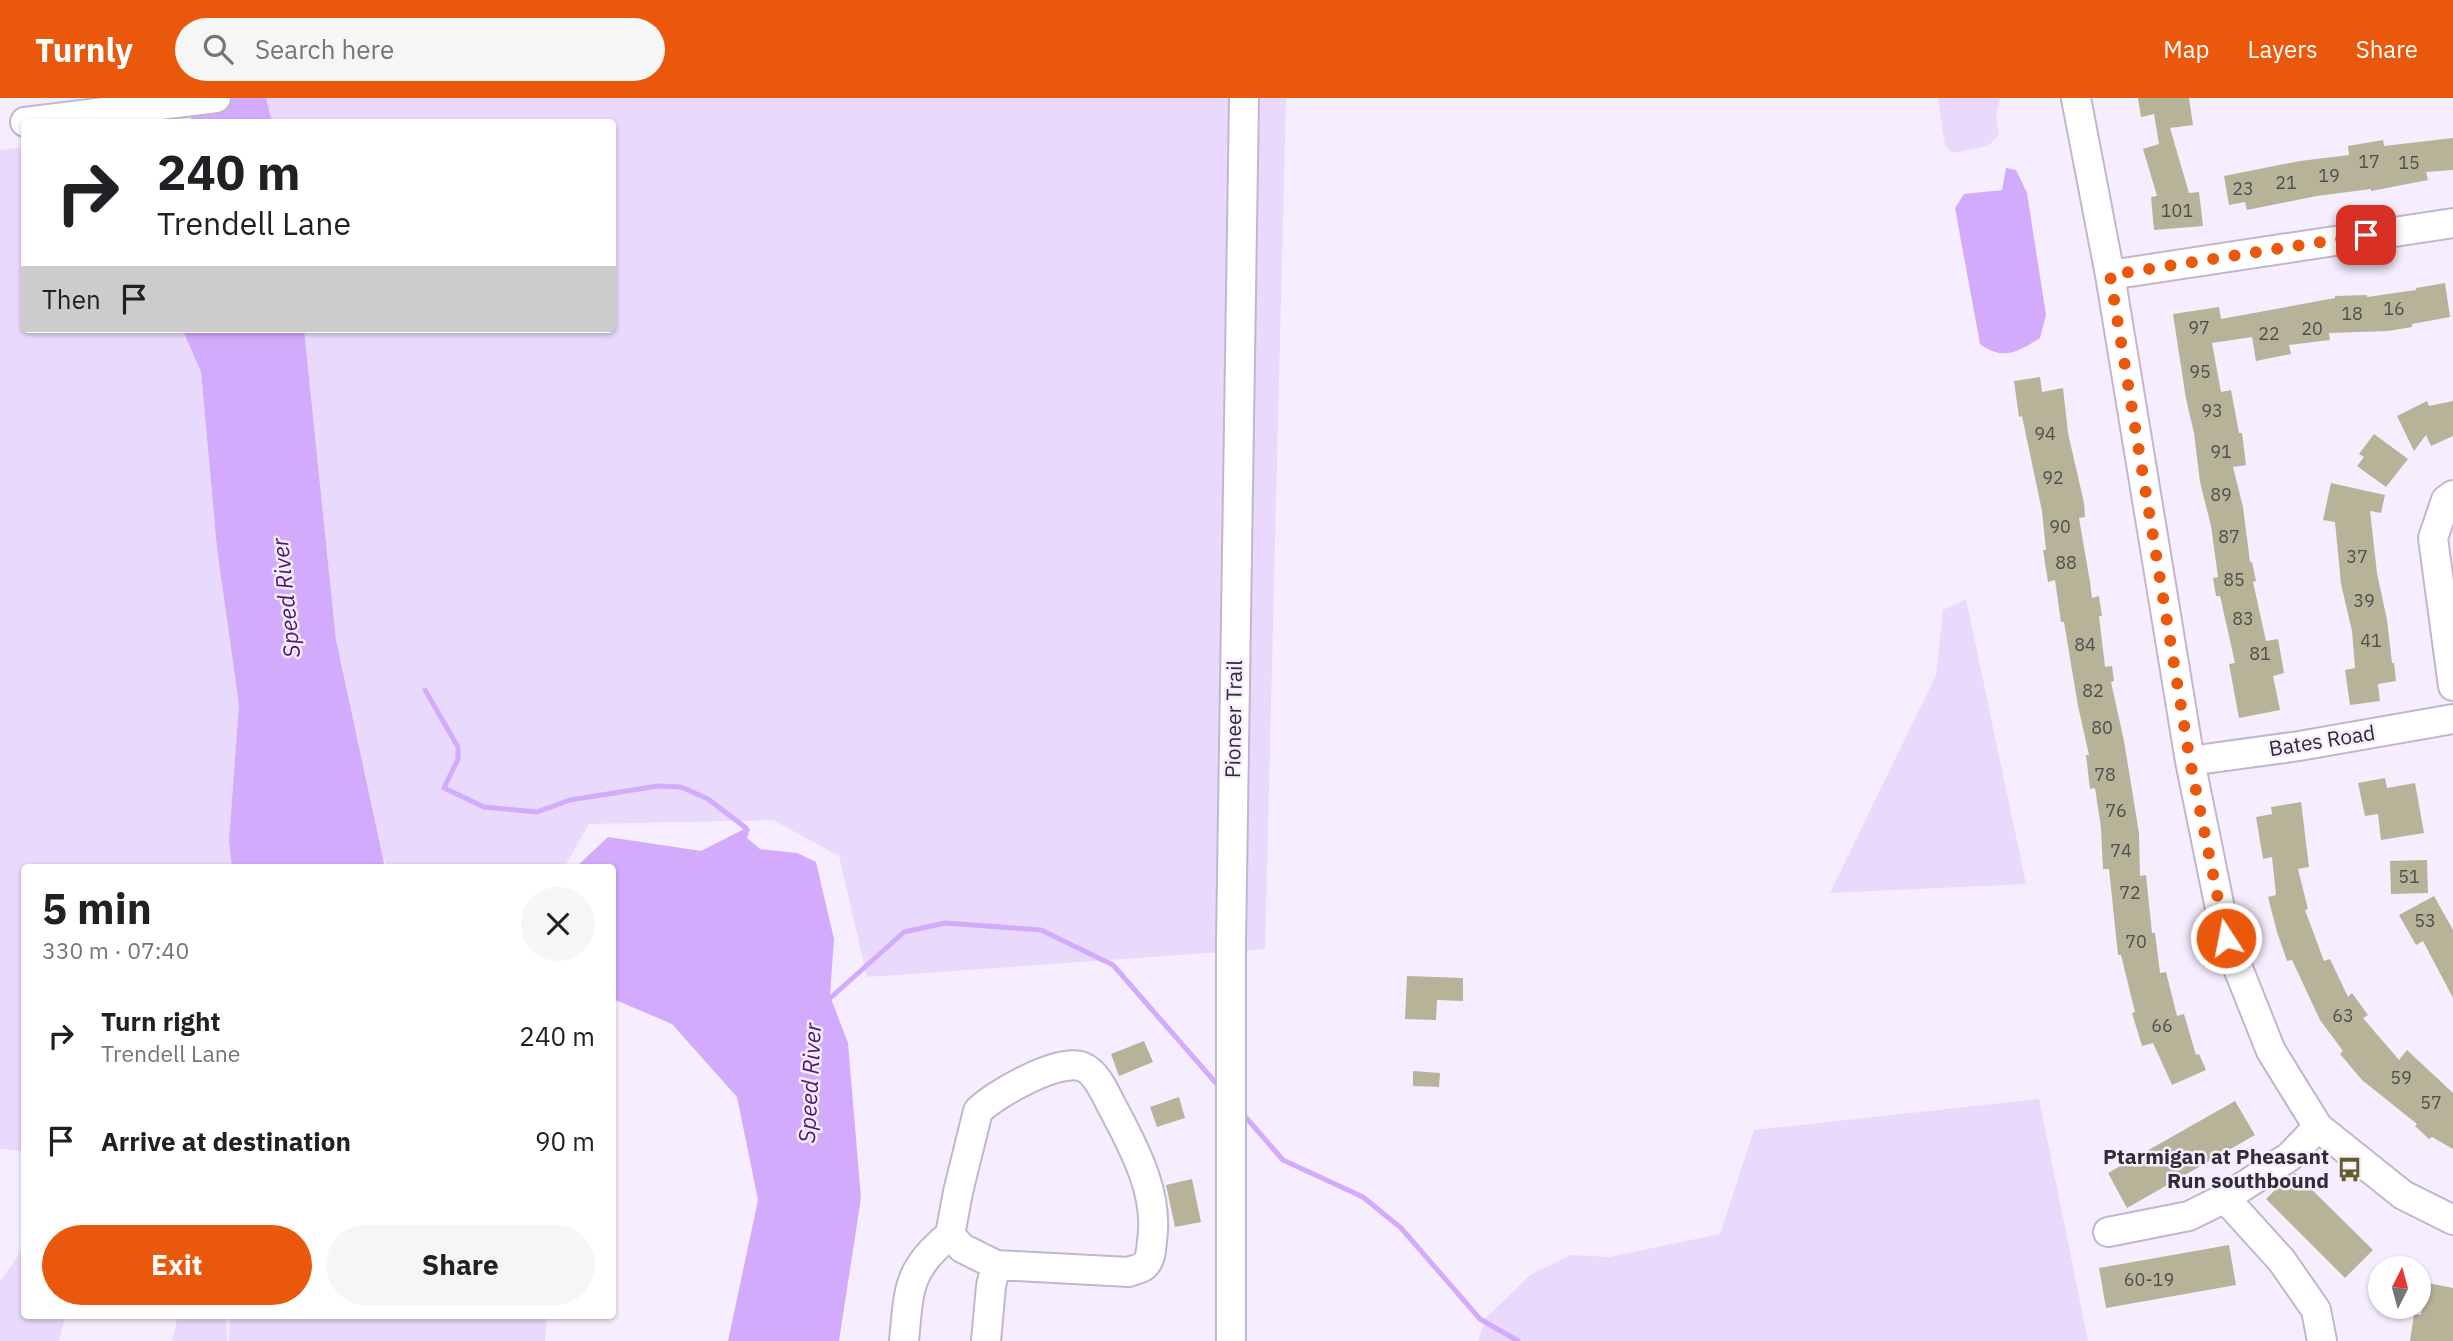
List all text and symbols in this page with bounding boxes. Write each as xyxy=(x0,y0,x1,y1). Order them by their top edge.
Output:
search box xyxy=(175,18,665,81)
text: Turnly xyxy=(35,28,133,71)
icon: search xyxy=(199,30,237,68)
text: Search here xyxy=(255,32,394,66)
text: Map xyxy=(2163,33,2210,65)
text: Layers xyxy=(2248,33,2318,65)
text: Share xyxy=(2356,33,2418,65)
text: 240 m xyxy=(157,140,301,203)
icon: right xyxy=(42,147,133,238)
house number: 17 xyxy=(2358,150,2380,173)
house number: 15 xyxy=(2398,151,2420,174)
house number: 19 xyxy=(2318,164,2340,187)
house number: 21 xyxy=(2275,171,2297,194)
house number: 23 xyxy=(2232,177,2254,200)
house number: 101 xyxy=(2161,199,2193,222)
text: Trendell Lane xyxy=(157,202,351,244)
pin xyxy=(2336,205,2396,265)
icon: arrive xyxy=(2347,216,2385,254)
icon: arrive xyxy=(115,280,153,318)
text: Then xyxy=(42,282,101,316)
house number: 16 xyxy=(2383,297,2405,320)
house number: 18 xyxy=(2341,302,2363,325)
house number: 97 xyxy=(2188,316,2210,339)
house number: 20 xyxy=(2301,317,2323,340)
house number: 22 xyxy=(2258,322,2280,345)
house number: 95 xyxy=(2189,360,2211,383)
house number: 93 xyxy=(2201,399,2223,422)
house number: 94 xyxy=(2034,422,2056,445)
house number: 91 xyxy=(2210,440,2232,463)
house number: 92 xyxy=(2042,466,2064,489)
house number: 89 xyxy=(2210,483,2232,506)
house number: 90 xyxy=(2049,515,2071,538)
house number: 87 xyxy=(2218,525,2240,548)
water label: Speed River xyxy=(264,536,306,660)
house number: 37 xyxy=(2346,545,2368,568)
house number: 88 xyxy=(2055,551,2077,574)
house number: 85 xyxy=(2223,568,2245,591)
house number: 39 xyxy=(2353,589,2375,612)
house number: 83 xyxy=(2232,607,2254,630)
house number: 41 xyxy=(2360,629,2382,652)
house number: 84 xyxy=(2074,633,2096,656)
house number: 81 xyxy=(2249,642,2271,665)
street label: Pioneer Trail xyxy=(1218,659,1248,778)
house number: 82 xyxy=(2082,679,2104,702)
house number: 80 xyxy=(2091,716,2113,739)
street label: Bates Road xyxy=(2267,718,2377,762)
house number: 78 xyxy=(2094,763,2116,786)
house number: 76 xyxy=(2105,799,2127,822)
house number: 74 xyxy=(2110,839,2132,862)
house number: 51 xyxy=(2398,865,2420,888)
text: 5 min xyxy=(42,881,152,936)
house number: 72 xyxy=(2119,881,2141,904)
button: close xyxy=(521,887,595,961)
position arrow xyxy=(2189,901,2263,975)
house number: 53 xyxy=(2414,909,2436,932)
house number: 70 xyxy=(2125,930,2147,953)
text: 330 m · 07:40 xyxy=(42,935,189,965)
text: Turn right xyxy=(101,1004,220,1038)
house number: 63 xyxy=(2332,1004,2354,1027)
house number: 66 xyxy=(2151,1014,2173,1037)
icon: right xyxy=(42,1017,80,1055)
text: 240 m xyxy=(519,1019,595,1053)
water label: Speed River xyxy=(791,1021,827,1144)
text: Trendell Lane xyxy=(101,1038,240,1068)
house number: 59 xyxy=(2390,1066,2412,1089)
house number: 57 xyxy=(2420,1091,2442,1114)
icon: arrive xyxy=(42,1122,80,1160)
text: Arrive at destination xyxy=(101,1124,351,1158)
text: 90 m xyxy=(535,1124,595,1158)
place label: Ptarmigan at Pheasant Run southbound xyxy=(2103,1142,2329,1194)
bus stop icon: Ptarmigan at Pheasant Run southbound xyxy=(2335,1155,2363,1183)
button: Exit xyxy=(42,1225,312,1305)
button: Share xyxy=(326,1225,595,1305)
north arrow xyxy=(2368,1256,2431,1320)
map controls xyxy=(2368,1256,2431,1319)
house number: 60-19 xyxy=(2124,1268,2174,1291)

